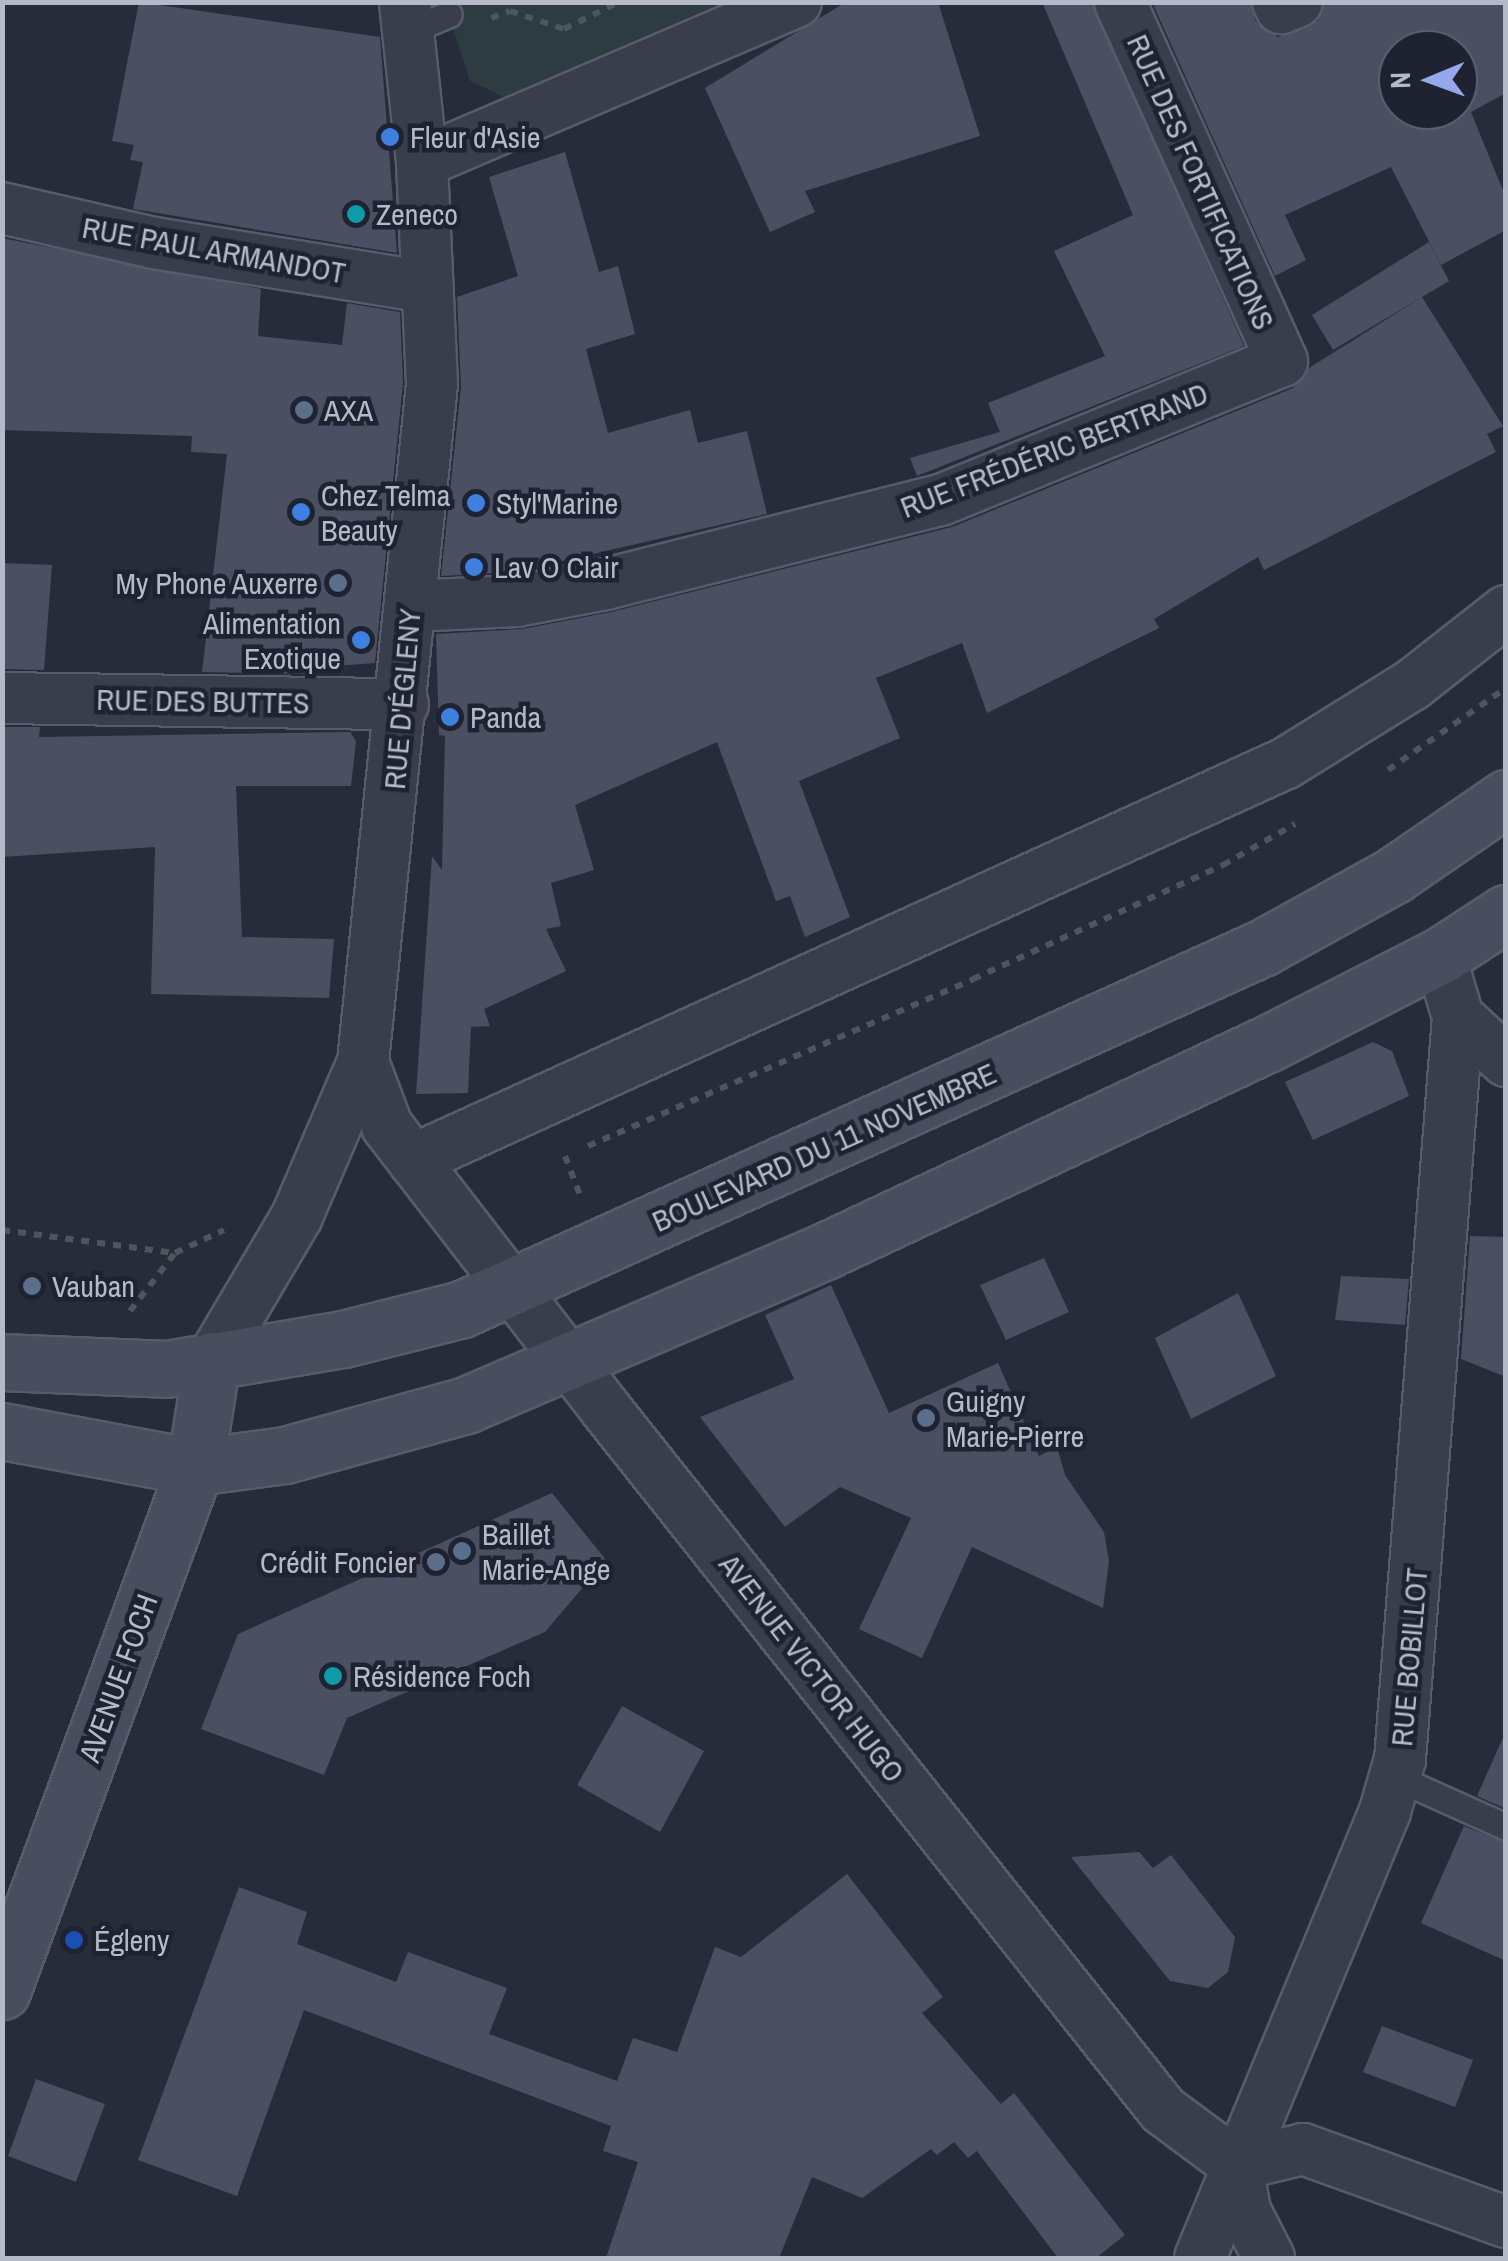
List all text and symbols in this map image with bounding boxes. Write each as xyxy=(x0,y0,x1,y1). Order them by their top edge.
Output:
street label: RUE DES FORTIFICATIONS xyxy=(1120,29,1282,335)
north arrow xyxy=(1378,30,1478,130)
text: N xyxy=(1381,72,1419,89)
place label: Fleur d'Asie xyxy=(410,119,540,155)
marker: Fleur d'Asie xyxy=(379,126,401,148)
place label: Zeneco xyxy=(376,196,458,232)
marker: Zeneco xyxy=(345,203,367,225)
street label: RUE PAUL ARMANDOT xyxy=(79,209,349,291)
street label: RUE FRÉDÉRIC BERTRAND xyxy=(895,375,1213,525)
place label: AXA xyxy=(324,392,373,428)
marker: AXA xyxy=(293,399,315,421)
place label: Chez Telma Beauty xyxy=(321,477,451,548)
place label: Styl'Marine xyxy=(496,485,618,521)
marker: Styl'Marine xyxy=(465,492,487,514)
marker: Chez Telma Beauty xyxy=(290,501,312,523)
place label: Lav O Clair xyxy=(494,549,618,585)
marker: Lav O Clair xyxy=(463,556,485,578)
place label: My Phone Auxerre xyxy=(114,565,318,601)
marker: My Phone Auxerre xyxy=(327,572,349,594)
place label: Alimentation Exotique xyxy=(203,605,341,676)
street label: RUE D'ÉGLENY xyxy=(376,607,428,791)
marker: Alimentation Exotique xyxy=(350,629,372,651)
street label: RUE DES BUTTES xyxy=(96,681,310,721)
place label: Panda xyxy=(470,699,541,735)
marker: Panda xyxy=(439,706,461,728)
street label: BOULEVARD DU 11 NOVEMBRE xyxy=(647,1055,1001,1239)
place label: Vauban xyxy=(52,1268,135,1304)
marker: Vauban xyxy=(21,1275,43,1297)
place label: Guigny Marie-Pierre xyxy=(946,1383,1084,1454)
marker: Guigny Marie-Pierre xyxy=(915,1407,937,1429)
place label: Baillet Marie-Ange xyxy=(482,1516,611,1586)
marker: Baillet Marie-Ange xyxy=(451,1540,473,1562)
place label: Crédit Foncier xyxy=(260,1544,416,1580)
street label: AVENUE VICTOR HUGO xyxy=(712,1547,912,1789)
marker: Crédit Foncier xyxy=(425,1551,447,1573)
street label: RUE BOBILLOT xyxy=(1383,1566,1435,1748)
street label: AVENUE FOCH xyxy=(71,1589,165,1767)
place label: Résidence Foch xyxy=(353,1658,531,1694)
marker: Résidence Foch xyxy=(322,1665,344,1687)
place label: Égleny xyxy=(94,1922,169,1958)
marker: Égleny xyxy=(63,1929,85,1951)

